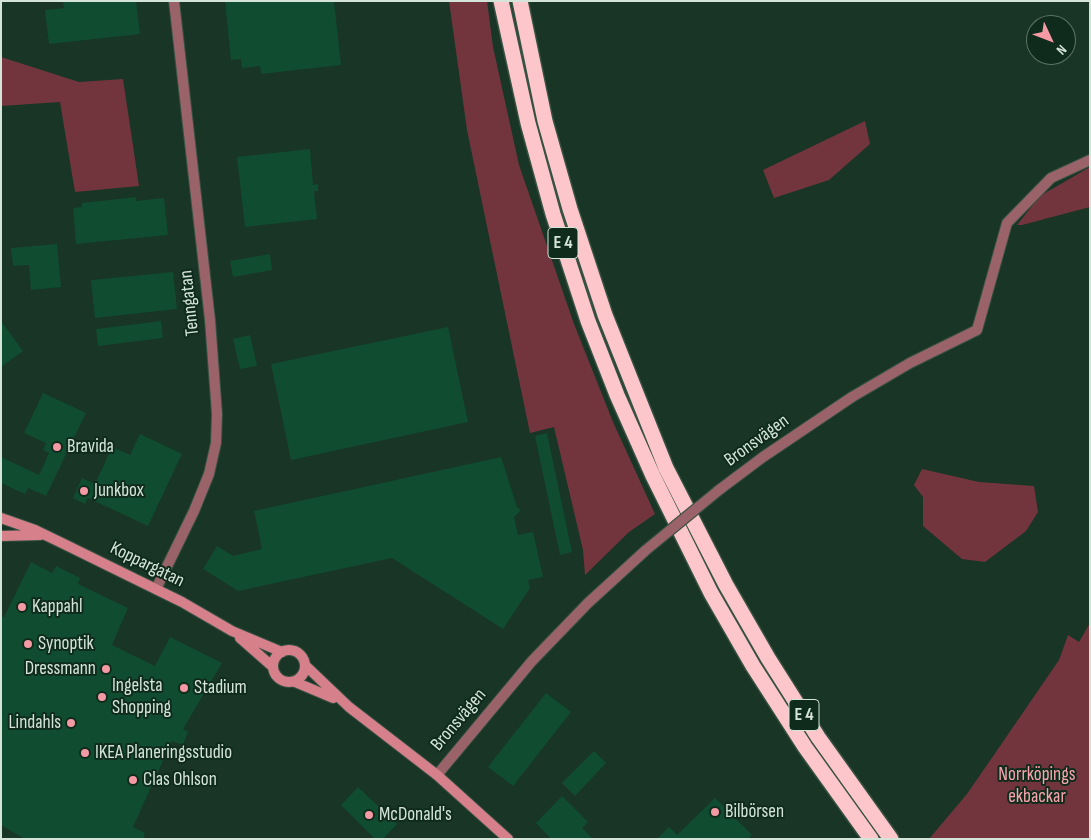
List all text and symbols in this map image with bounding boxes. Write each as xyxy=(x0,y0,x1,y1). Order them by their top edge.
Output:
north arrow xyxy=(1026,15,1076,65)
text: N xyxy=(1053,41,1070,58)
road number: E 4 xyxy=(548,228,578,258)
street label: Tenngatan xyxy=(175,269,205,337)
street label: Bronsvägen xyxy=(720,410,794,472)
place label: Bravida xyxy=(67,436,114,458)
marker: Bravida xyxy=(51,441,63,453)
place label: Junkbox xyxy=(94,480,144,502)
marker: Junkbox xyxy=(78,485,90,497)
street label: Koppargatan xyxy=(106,537,188,593)
place label: Kappahl xyxy=(32,596,83,618)
marker: Kappahl xyxy=(16,601,28,613)
place label: Synoptik xyxy=(38,633,94,655)
marker: Synoptik xyxy=(22,638,34,650)
place label: Dressmann xyxy=(25,658,96,680)
marker: Dressmann xyxy=(100,663,112,675)
place label: Ingelsta Shopping xyxy=(112,675,171,719)
place label: Stadium xyxy=(194,677,247,699)
marker: Stadium xyxy=(178,682,190,694)
street label: Bronsvägen xyxy=(426,684,492,756)
marker: Ingelsta Shopping xyxy=(96,691,108,703)
road number: E 4 xyxy=(789,700,819,730)
place label: Lindahls xyxy=(9,712,61,734)
marker: Lindahls xyxy=(65,717,77,729)
place label: IKEA Planeringsstudio xyxy=(95,742,232,764)
marker: IKEA Planeringsstudio xyxy=(79,747,91,759)
park label: Norrköpings ekbackar xyxy=(998,764,1076,808)
place label: Clas Ohlson xyxy=(143,769,217,791)
marker: Clas Ohlson xyxy=(127,774,139,786)
place label: Bilbörsen xyxy=(725,801,784,823)
place label: McDonald's xyxy=(379,804,452,826)
marker: Bilbörsen xyxy=(709,806,721,818)
marker: McDonald's xyxy=(363,809,375,821)

